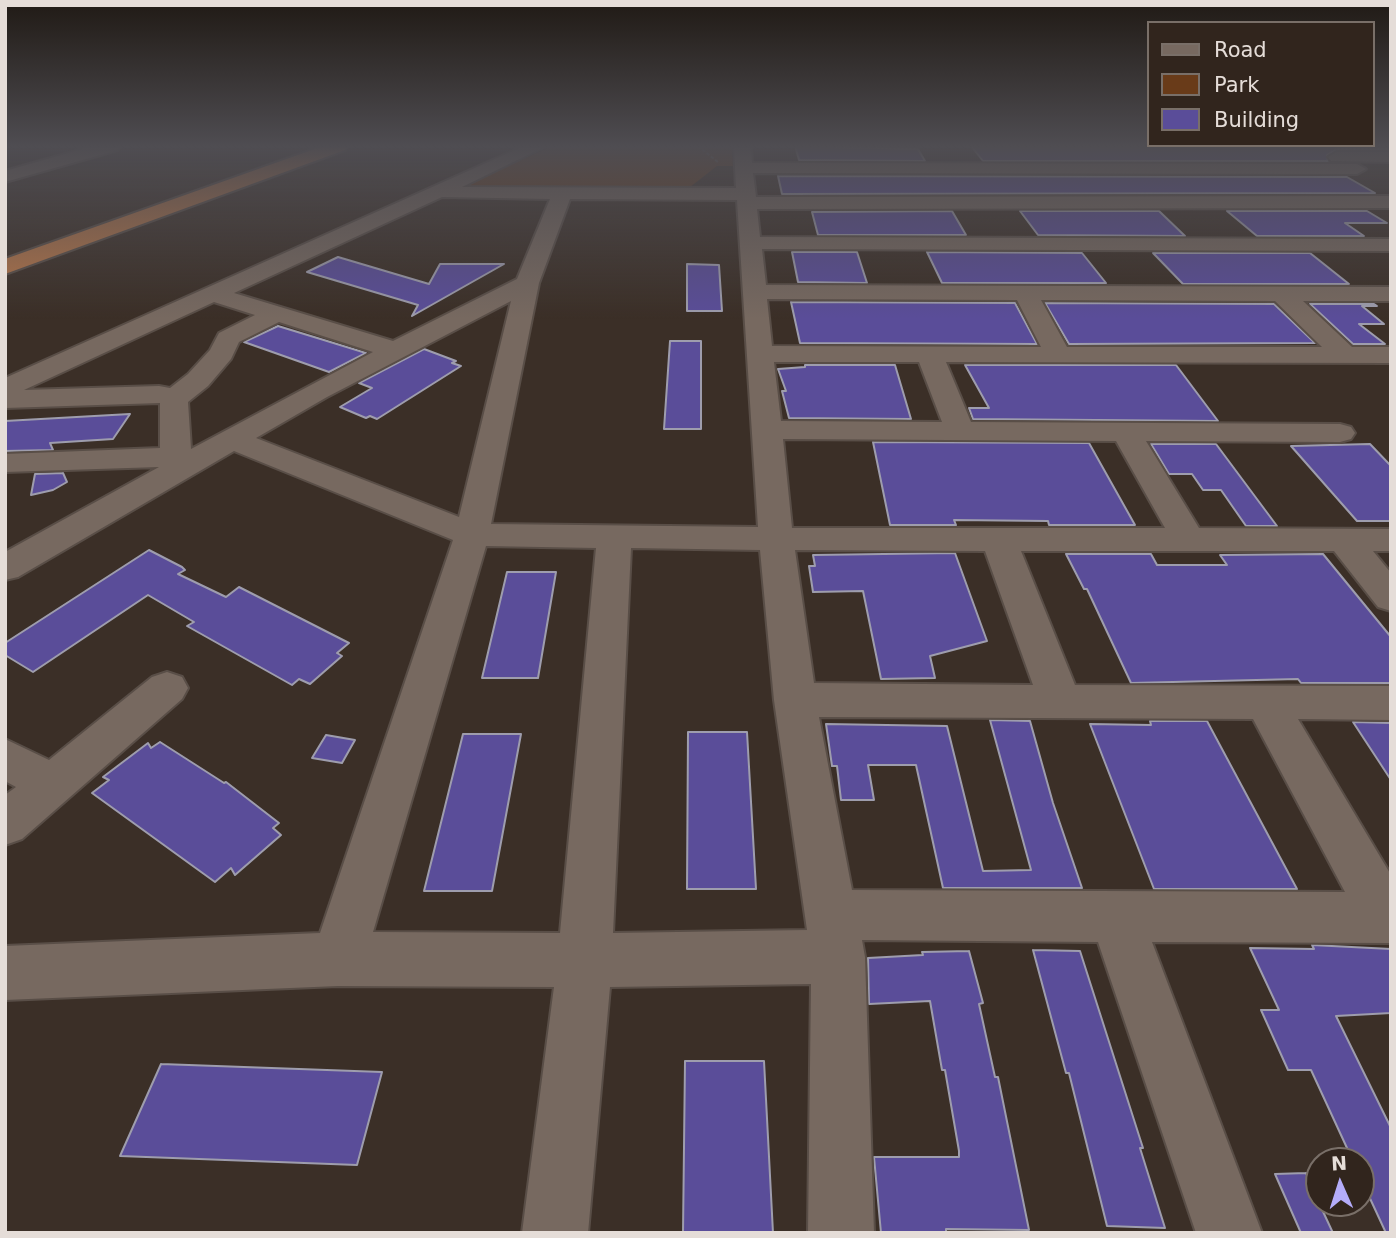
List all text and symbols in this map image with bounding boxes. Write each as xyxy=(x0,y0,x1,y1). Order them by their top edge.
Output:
legend xyxy=(1148,21,1375,147)
text: Road xyxy=(1214,38,1267,62)
text: Park xyxy=(1214,73,1259,97)
text: Building xyxy=(1214,108,1299,132)
north arrow xyxy=(1305,1147,1375,1217)
text: N xyxy=(1330,1152,1348,1174)

